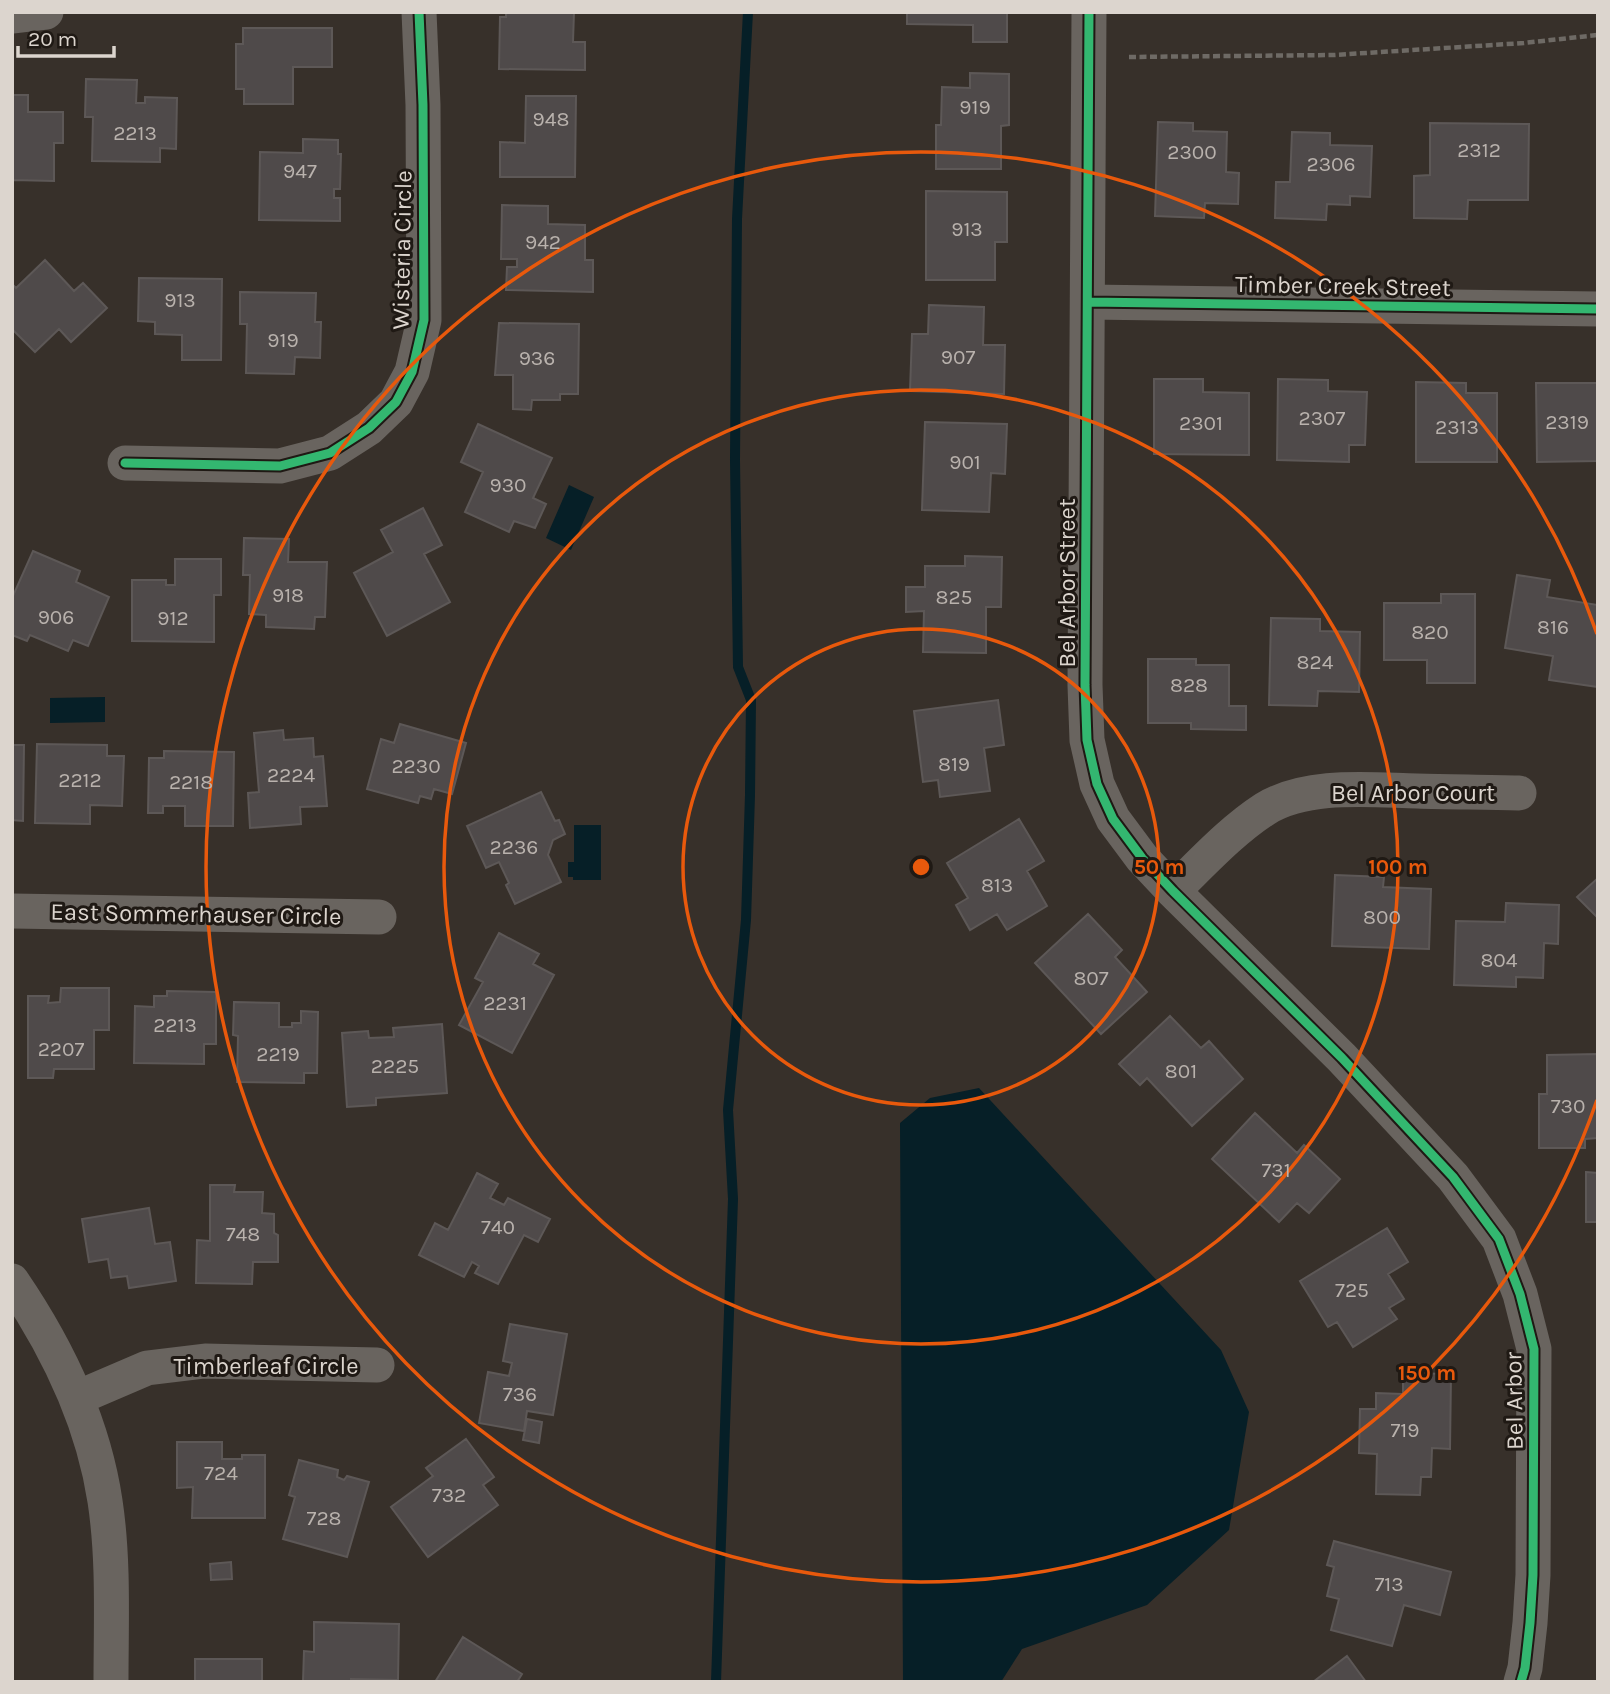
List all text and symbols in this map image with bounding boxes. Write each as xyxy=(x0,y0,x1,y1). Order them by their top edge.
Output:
scale bar xyxy=(18,14,114,58)
text: 20 m xyxy=(28,27,77,51)
house number: 919 xyxy=(959,95,991,119)
house number: 948 xyxy=(533,107,569,131)
house number: 2213 xyxy=(113,121,157,145)
house number: 2312 xyxy=(1457,138,1501,162)
house number: 2300 xyxy=(1167,140,1217,164)
house number: 2306 xyxy=(1306,152,1356,176)
house number: 947 xyxy=(283,159,317,183)
street label: Wisteria Circle xyxy=(387,170,417,330)
house number: 913 xyxy=(951,217,983,241)
house number: 942 xyxy=(525,230,561,254)
street label: Timber Creek Street xyxy=(1235,270,1451,302)
house number: 913 xyxy=(164,288,196,312)
house number: 919 xyxy=(267,328,299,352)
house number: 907 xyxy=(941,345,975,369)
house number: 936 xyxy=(519,346,555,370)
house number: 2307 xyxy=(1299,406,1346,430)
house number: 2319 xyxy=(1545,410,1589,434)
house number: 2301 xyxy=(1179,411,1223,435)
house number: 2313 xyxy=(1435,415,1479,439)
house number: 901 xyxy=(949,450,981,474)
house number: 930 xyxy=(489,473,527,497)
street label: Bel Arbor Street xyxy=(1053,498,1081,668)
house number: 918 xyxy=(272,583,304,607)
house number: 825 xyxy=(936,585,972,609)
house number: 906 xyxy=(38,605,74,629)
house number: 912 xyxy=(157,606,189,630)
house number: 816 xyxy=(1537,615,1569,639)
house number: 820 xyxy=(1411,620,1449,644)
house number: 824 xyxy=(1297,650,1334,674)
house number: 828 xyxy=(1170,673,1208,697)
house number: 819 xyxy=(938,752,970,776)
house number: 2230 xyxy=(391,754,441,778)
house number: 2224 xyxy=(267,763,315,787)
house number: 2212 xyxy=(58,768,102,792)
house number: 2218 xyxy=(169,770,213,794)
street label: Bel Arbor Court xyxy=(1331,779,1495,807)
house number: 2236 xyxy=(490,835,538,859)
centre of rings xyxy=(909,855,933,879)
text: 50 m xyxy=(1134,855,1184,879)
text: 100 m xyxy=(1368,855,1428,879)
house number: 813 xyxy=(981,873,1013,897)
street label: East Sommerhauser Circle xyxy=(50,897,342,931)
house number: 800 xyxy=(1363,905,1401,929)
house number: 804 xyxy=(1480,948,1518,972)
house number: 807 xyxy=(1073,966,1109,990)
house number: 2231 xyxy=(483,991,527,1015)
house number: 2213 xyxy=(153,1013,197,1037)
house number: 2207 xyxy=(38,1037,84,1061)
house number: 2219 xyxy=(256,1042,300,1066)
house number: 2225 xyxy=(371,1054,419,1078)
house number: 801 xyxy=(1165,1059,1197,1083)
house number: 730 xyxy=(1551,1094,1585,1118)
house number: 731 xyxy=(1261,1158,1291,1182)
house number: 740 xyxy=(481,1215,515,1239)
house number: 748 xyxy=(226,1222,260,1246)
house number: 725 xyxy=(1335,1278,1369,1302)
street label: Bel Arbor xyxy=(1499,1351,1529,1450)
street label: Timberleaf Circle xyxy=(174,1352,358,1380)
text: 150 m xyxy=(1398,1361,1456,1385)
house number: 736 xyxy=(503,1382,537,1406)
house number: 719 xyxy=(1391,1418,1419,1442)
house number: 724 xyxy=(204,1461,238,1485)
house number: 732 xyxy=(432,1483,466,1507)
house number: 728 xyxy=(307,1506,341,1530)
house number: 713 xyxy=(1374,1572,1404,1596)

